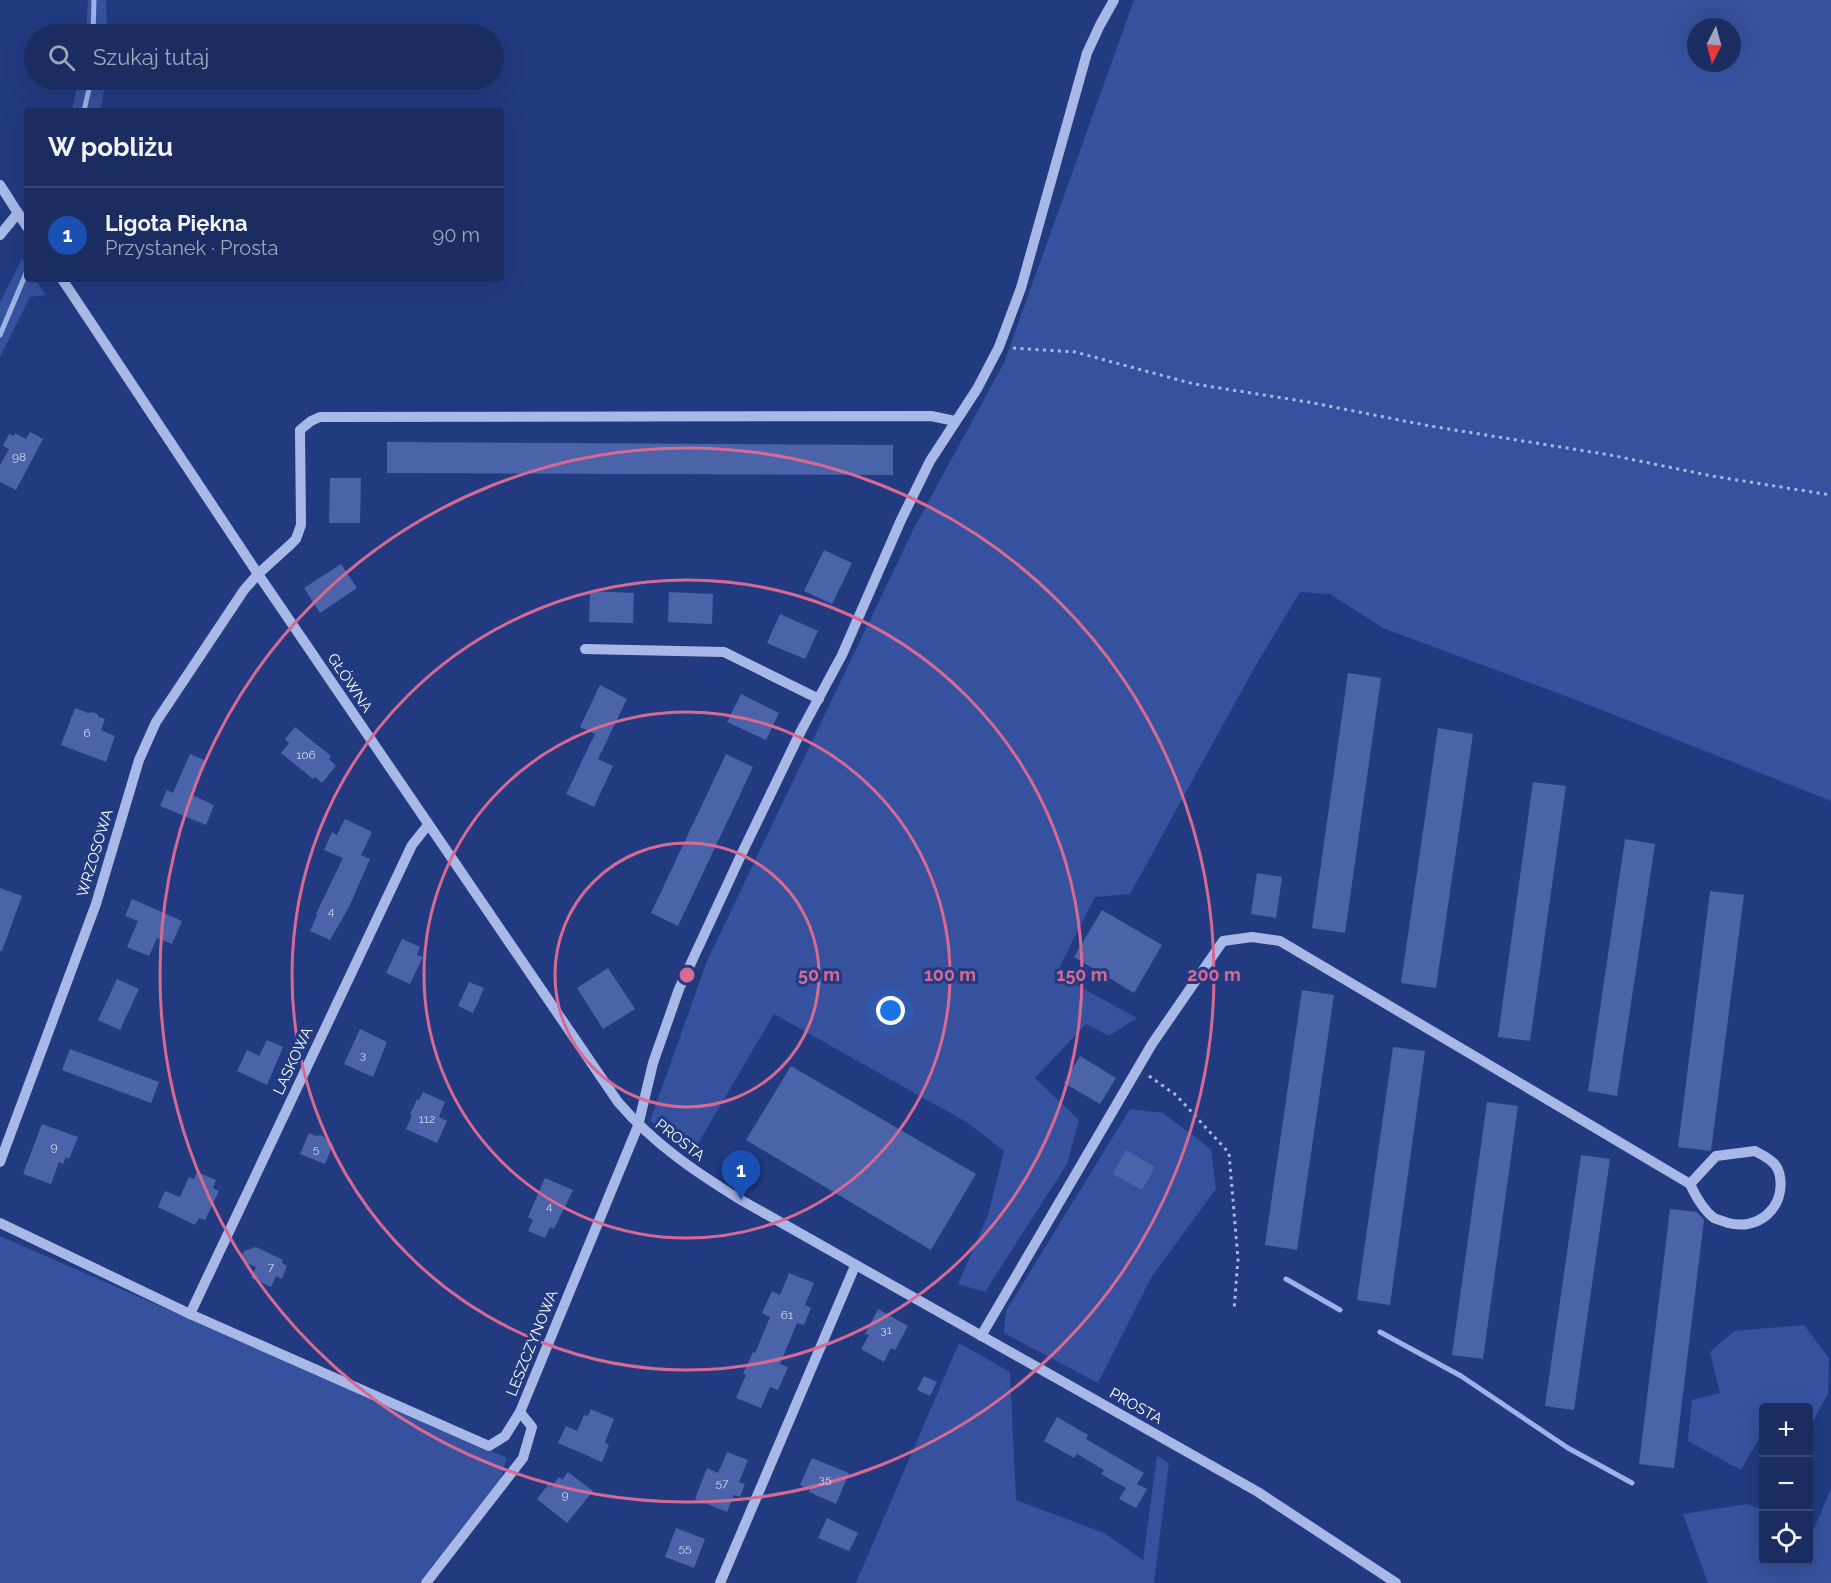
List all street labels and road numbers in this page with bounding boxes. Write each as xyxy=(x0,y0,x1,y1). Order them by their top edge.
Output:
street label: GŁÓWNA xyxy=(324,650,376,716)
street label: WRZOSOWA xyxy=(73,807,117,899)
street label: LASKOWA xyxy=(269,1024,317,1098)
street label: PROSTA xyxy=(652,1115,708,1165)
street label: LESZCZYNOWA xyxy=(502,1287,562,1399)
street label: PROSTA xyxy=(1106,1384,1166,1428)

